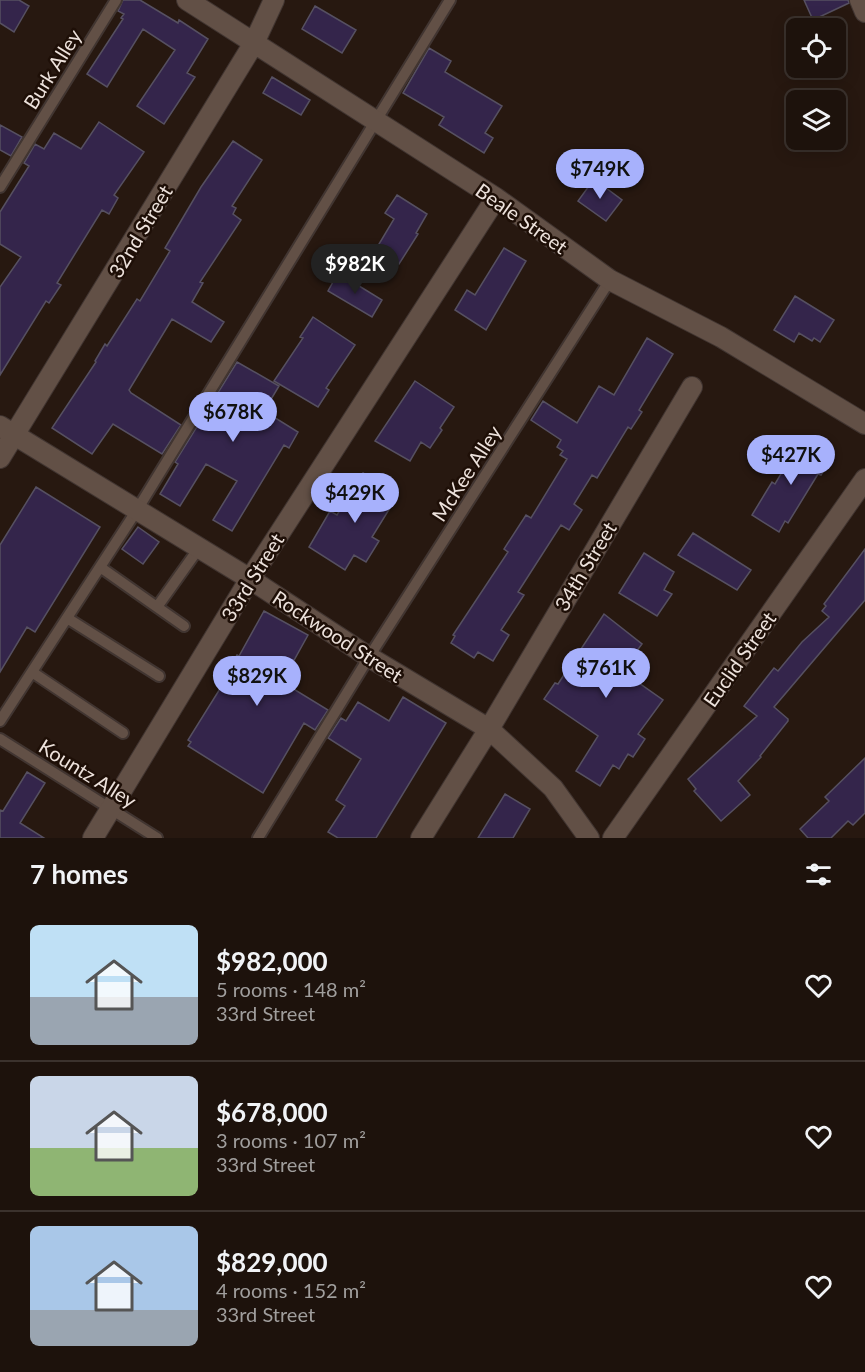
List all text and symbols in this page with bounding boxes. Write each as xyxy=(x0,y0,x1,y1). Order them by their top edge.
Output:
map controls xyxy=(786,18,846,150)
button: locate xyxy=(786,18,846,78)
street label: Burk Alley xyxy=(18,24,86,113)
button: layers xyxy=(786,90,846,150)
pin: $749K xyxy=(558,149,642,200)
text: $749K xyxy=(570,156,630,180)
street label: Beale Street xyxy=(472,178,572,258)
street label: 32nd Street xyxy=(103,181,177,281)
pin: $982K xyxy=(313,244,397,295)
text: $982K xyxy=(325,251,385,275)
pin: $678K xyxy=(191,392,275,443)
text: $678K xyxy=(203,399,263,423)
street label: McKee Alley xyxy=(426,420,506,525)
pin: $427K xyxy=(749,435,833,486)
text: $427K xyxy=(761,442,821,466)
pin: $429K xyxy=(313,473,397,524)
text: $429K xyxy=(325,480,385,504)
street label: 34th Street xyxy=(549,517,621,615)
street label: 33rd Street xyxy=(216,529,288,625)
street label: Rockwood Street xyxy=(268,585,408,687)
street label: Euclid Street xyxy=(698,607,780,711)
pin: $761K xyxy=(564,648,648,699)
text: $761K xyxy=(576,655,636,679)
pin: $829K xyxy=(215,656,299,707)
text: $829K xyxy=(227,663,287,687)
street label: Kountz Alley xyxy=(35,734,142,813)
text: 7 homes xyxy=(30,858,128,890)
icon: filters xyxy=(802,858,835,891)
text: $982,000 xyxy=(216,945,328,977)
icon: home xyxy=(78,949,150,1021)
icon: heart xyxy=(802,969,835,1002)
text: 5 rooms · 148 m² xyxy=(216,977,366,1001)
text: 33rd Street xyxy=(216,1001,315,1025)
text: $678,000 xyxy=(216,1096,328,1128)
icon: home xyxy=(78,1100,150,1172)
icon: heart xyxy=(802,1120,835,1153)
text: 3 rooms · 107 m² xyxy=(216,1128,366,1152)
text: 33rd Street xyxy=(216,1152,315,1176)
text: $829,000 xyxy=(216,1246,328,1278)
icon: home xyxy=(78,1250,150,1322)
icon: heart xyxy=(802,1270,835,1303)
text: 4 rooms · 152 m² xyxy=(216,1278,366,1302)
text: 33rd Street xyxy=(216,1302,315,1326)

